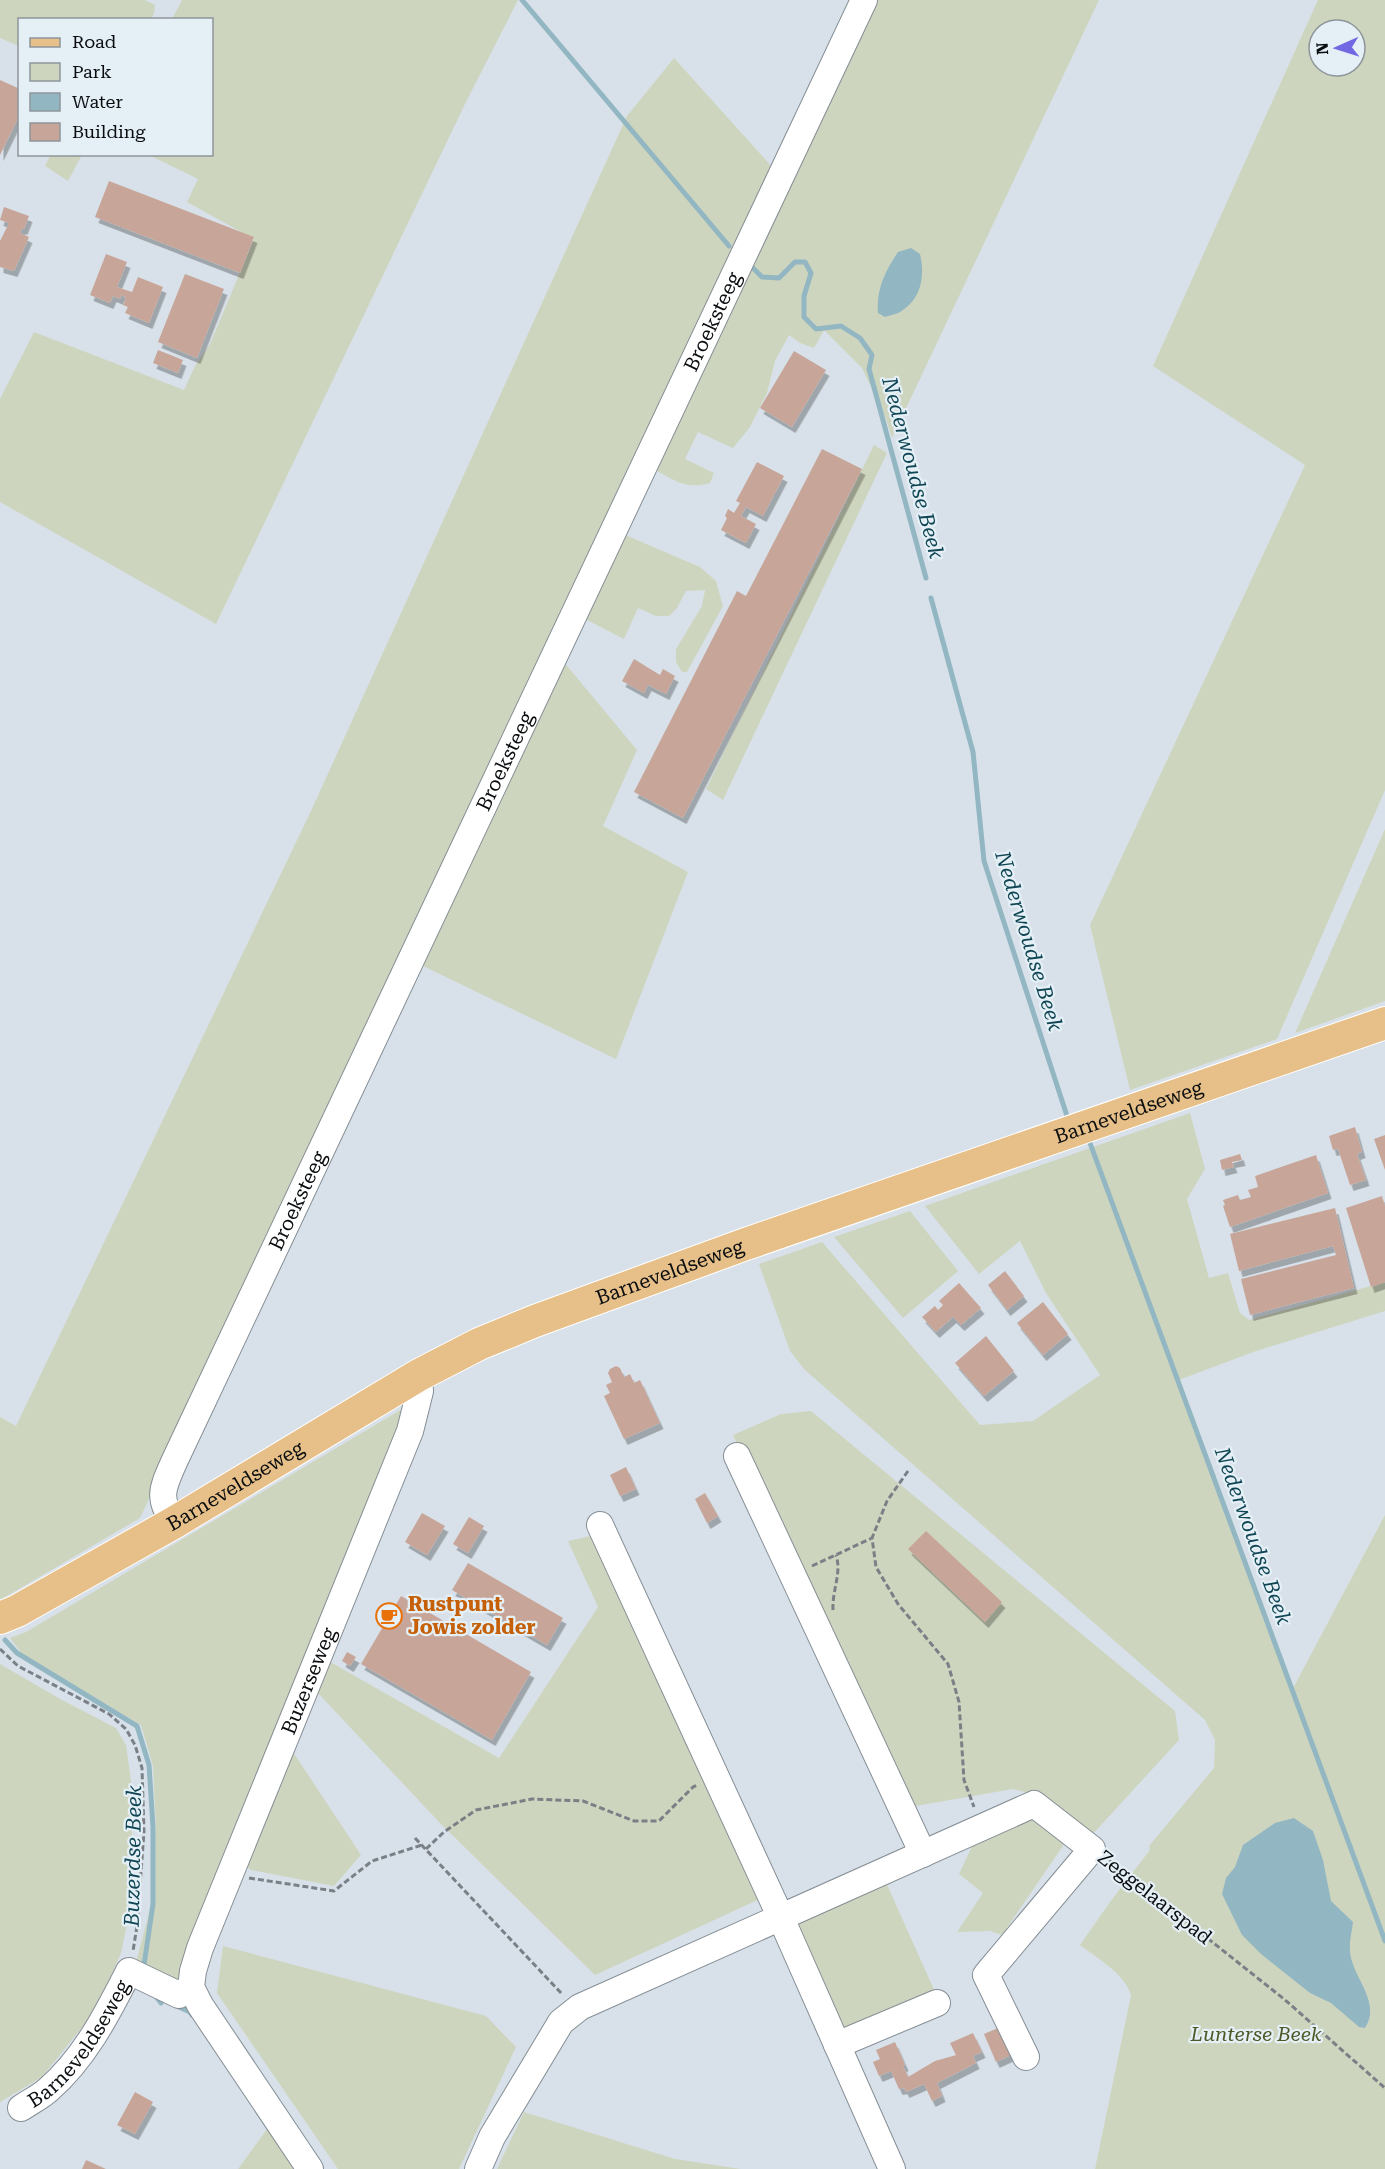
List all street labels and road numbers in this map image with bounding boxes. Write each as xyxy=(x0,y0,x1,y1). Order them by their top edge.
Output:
street label: Broeksteeg xyxy=(678,268,746,375)
street label: Broeksteeg xyxy=(471,707,539,815)
street label: Barneveldseweg xyxy=(1051,1075,1207,1148)
street label: Broeksteeg xyxy=(264,1147,331,1254)
street label: Barneveldseweg xyxy=(592,1234,747,1310)
street label: Barneveldseweg xyxy=(163,1435,309,1536)
street label: Buzerseweg xyxy=(276,1624,341,1738)
street label: Zeggelaarspad xyxy=(1093,1845,1217,1949)
street label: Barneveldseweg xyxy=(23,1975,135,2113)

